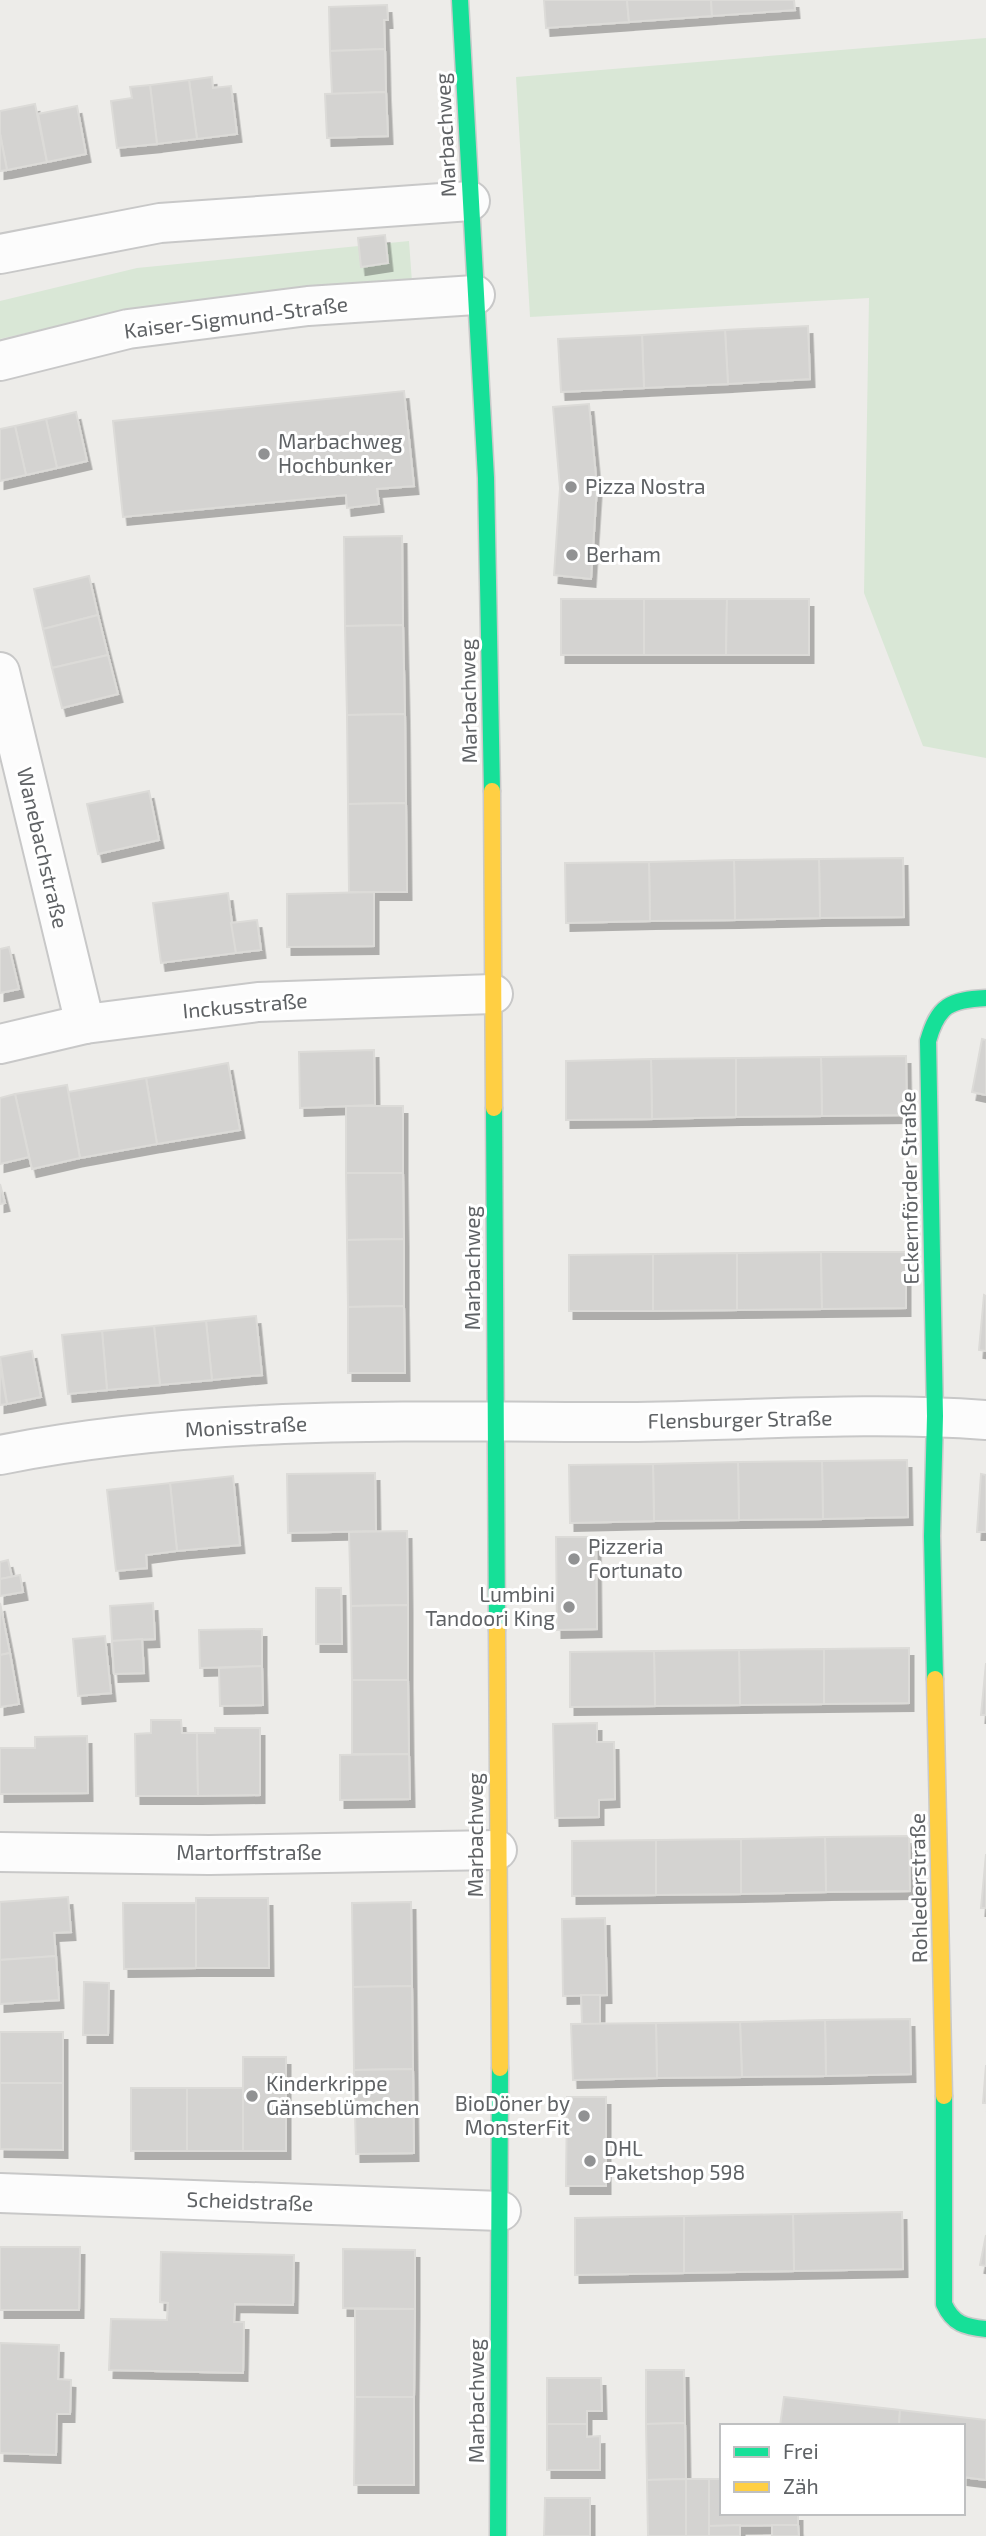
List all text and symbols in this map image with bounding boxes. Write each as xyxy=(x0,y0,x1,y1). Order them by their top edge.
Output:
street label: Marbachweg xyxy=(429,72,460,198)
street label: Kaiser-Sigmund-Straße xyxy=(122,290,349,343)
place label: Marbachweg Hochbunker xyxy=(278,428,403,477)
marker: Marbachweg Hochbunker xyxy=(256,446,272,462)
place label: Pizza Nostra xyxy=(585,473,706,498)
marker: Pizza Nostra xyxy=(563,479,579,495)
place label: Berham xyxy=(586,541,661,566)
marker: Berham xyxy=(564,547,580,563)
street label: Marbachweg xyxy=(454,638,481,764)
street label: Wanebachstraße xyxy=(13,765,74,931)
street label: Inckusstraße xyxy=(181,987,308,1022)
street label: Eckernförder Straße xyxy=(894,1091,923,1285)
street label: Marbachweg xyxy=(459,1205,484,1330)
street label: Flensburger Straße xyxy=(647,1404,832,1433)
street label: Monisstraße xyxy=(184,1410,308,1441)
place label: Pizzeria Fortunato xyxy=(588,1533,683,1582)
marker: Pizzeria Fortunato xyxy=(566,1551,582,1567)
place label: Lumbini Tandoori King xyxy=(425,1581,555,1630)
marker: Lumbini Tandoori King xyxy=(561,1599,577,1615)
street label: Marbachweg xyxy=(462,1772,487,1897)
street label: Rohlederstraße xyxy=(904,1813,931,1963)
street label: Martorffstraße xyxy=(176,1839,322,1864)
place label: Kinderkrippe Gänseblümchen xyxy=(266,2070,419,2119)
marker: Kinderkrippe Gänseblümchen xyxy=(244,2088,260,2104)
place label: BioDöner by MonsterFit xyxy=(455,2090,570,2139)
marker: BioDöner by MonsterFit xyxy=(576,2108,592,2124)
place label: DHL Paketshop 598 xyxy=(604,2135,745,2184)
marker: DHL Paketshop 598 xyxy=(582,2153,598,2169)
street label: Scheidstraße xyxy=(186,2186,314,2215)
street label: Marbachweg xyxy=(463,2338,488,2463)
legend xyxy=(720,2424,965,2515)
text: Frei xyxy=(783,2438,819,2463)
text: Zäh xyxy=(783,2473,819,2498)

